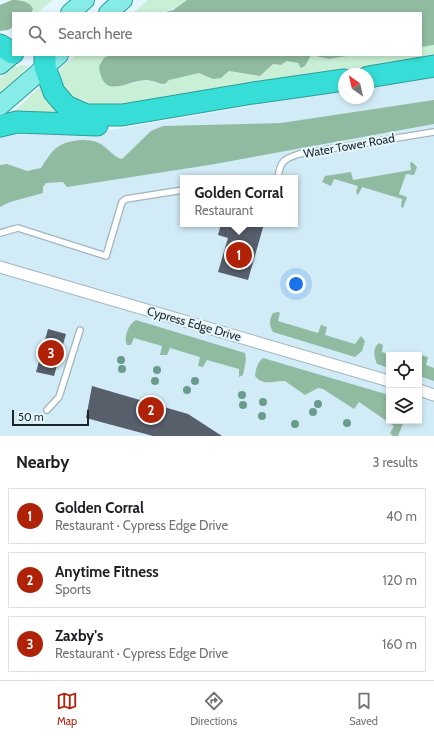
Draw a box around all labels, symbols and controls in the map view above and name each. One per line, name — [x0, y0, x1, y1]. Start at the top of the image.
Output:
search box — [12, 12, 422, 56]
icon: search — [26, 23, 48, 45]
text: Search here — [58, 25, 133, 43]
north arrow — [338, 68, 374, 104]
street label: Water Tower Road — [302, 130, 396, 161]
popup — [180, 175, 298, 227]
text: Golden Corral — [194, 184, 284, 202]
text: Restaurant — [194, 202, 253, 218]
pin: 1 — [226, 240, 252, 270]
your location — [286, 274, 306, 294]
street label: Cypress Edge Drive — [145, 303, 243, 344]
pin: 3 — [38, 338, 64, 368]
map controls — [386, 352, 422, 424]
button: locate — [386, 352, 422, 388]
button: layers — [386, 388, 422, 424]
pin: 2 — [138, 395, 164, 425]
scale bar — [12, 408, 89, 427]
text: 50 m — [18, 410, 44, 424]
text: Nearby — [16, 452, 69, 472]
text: 3 results — [372, 454, 418, 470]
text: Golden Corral — [55, 499, 144, 517]
text: 1 — [28, 508, 32, 524]
text: 40 m — [386, 508, 417, 524]
text: Restaurant · Cypress Edge Drive — [55, 517, 228, 533]
text: Anytime Fitness — [55, 563, 159, 581]
text: 2 — [27, 572, 33, 588]
text: 120 m — [383, 572, 417, 588]
text: Sports — [55, 581, 91, 597]
text: Zaxby's — [55, 627, 103, 645]
text: 3 — [26, 636, 34, 652]
text: 160 m — [382, 636, 417, 652]
text: Restaurant · Cypress Edge Drive — [55, 645, 228, 661]
tab: Map — [56, 690, 78, 728]
tab: Directions — [190, 690, 237, 728]
tab: Saved — [349, 690, 378, 728]

